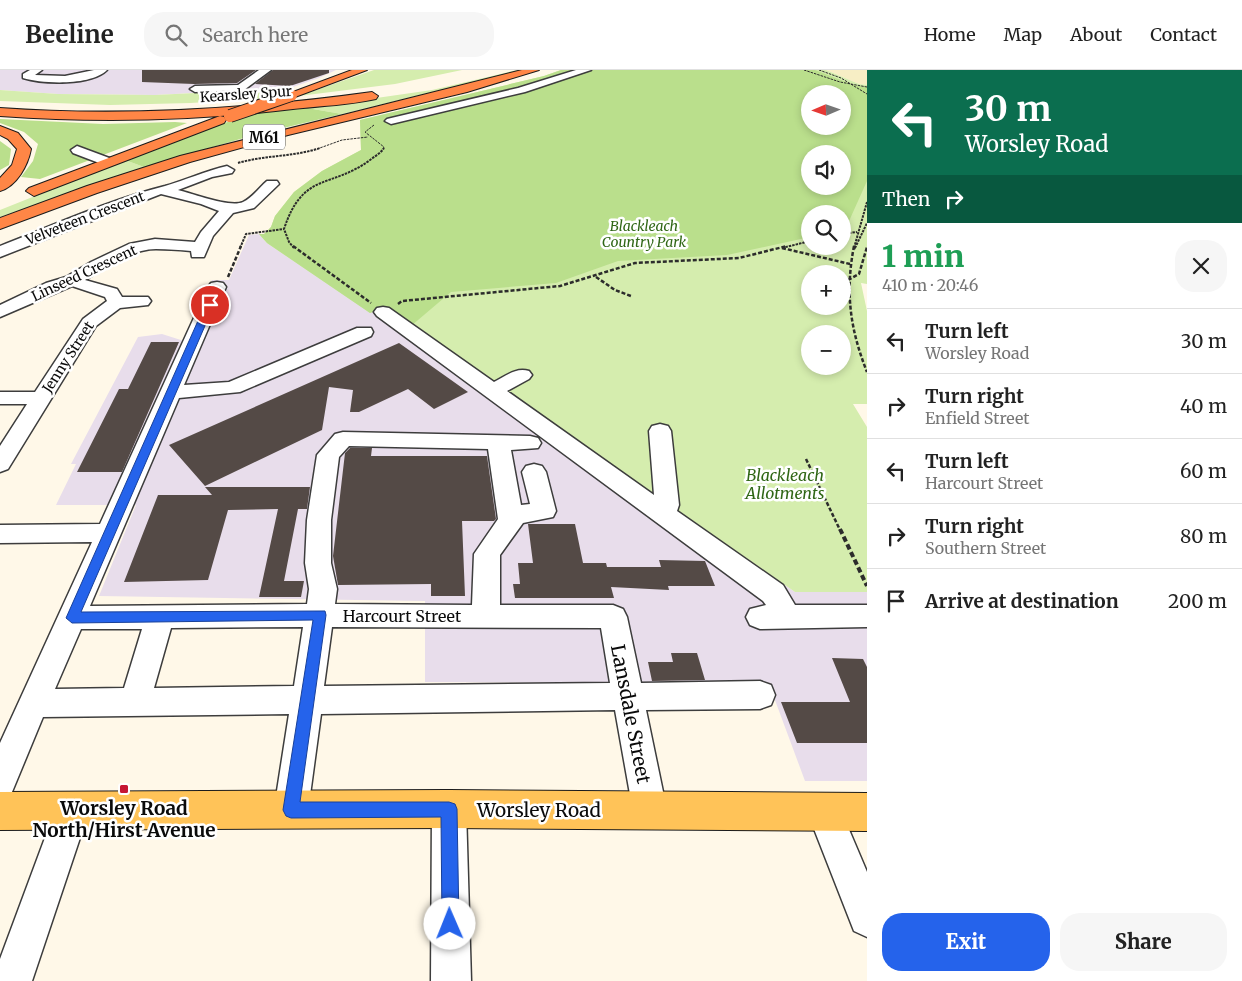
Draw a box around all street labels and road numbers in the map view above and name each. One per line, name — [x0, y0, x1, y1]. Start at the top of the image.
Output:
street label: Kearsley Spur — [199, 82, 293, 106]
road number: M61 — [243, 124, 285, 150]
street label: Velveteen Crescent — [22, 187, 147, 249]
street label: Linseed Crescent — [28, 240, 140, 305]
street label: Jenny Street — [38, 317, 98, 397]
street label: Harcourt Street — [343, 606, 462, 626]
street label: Lansdale Street — [606, 642, 656, 786]
street label: Worsley Road — [476, 798, 601, 822]

